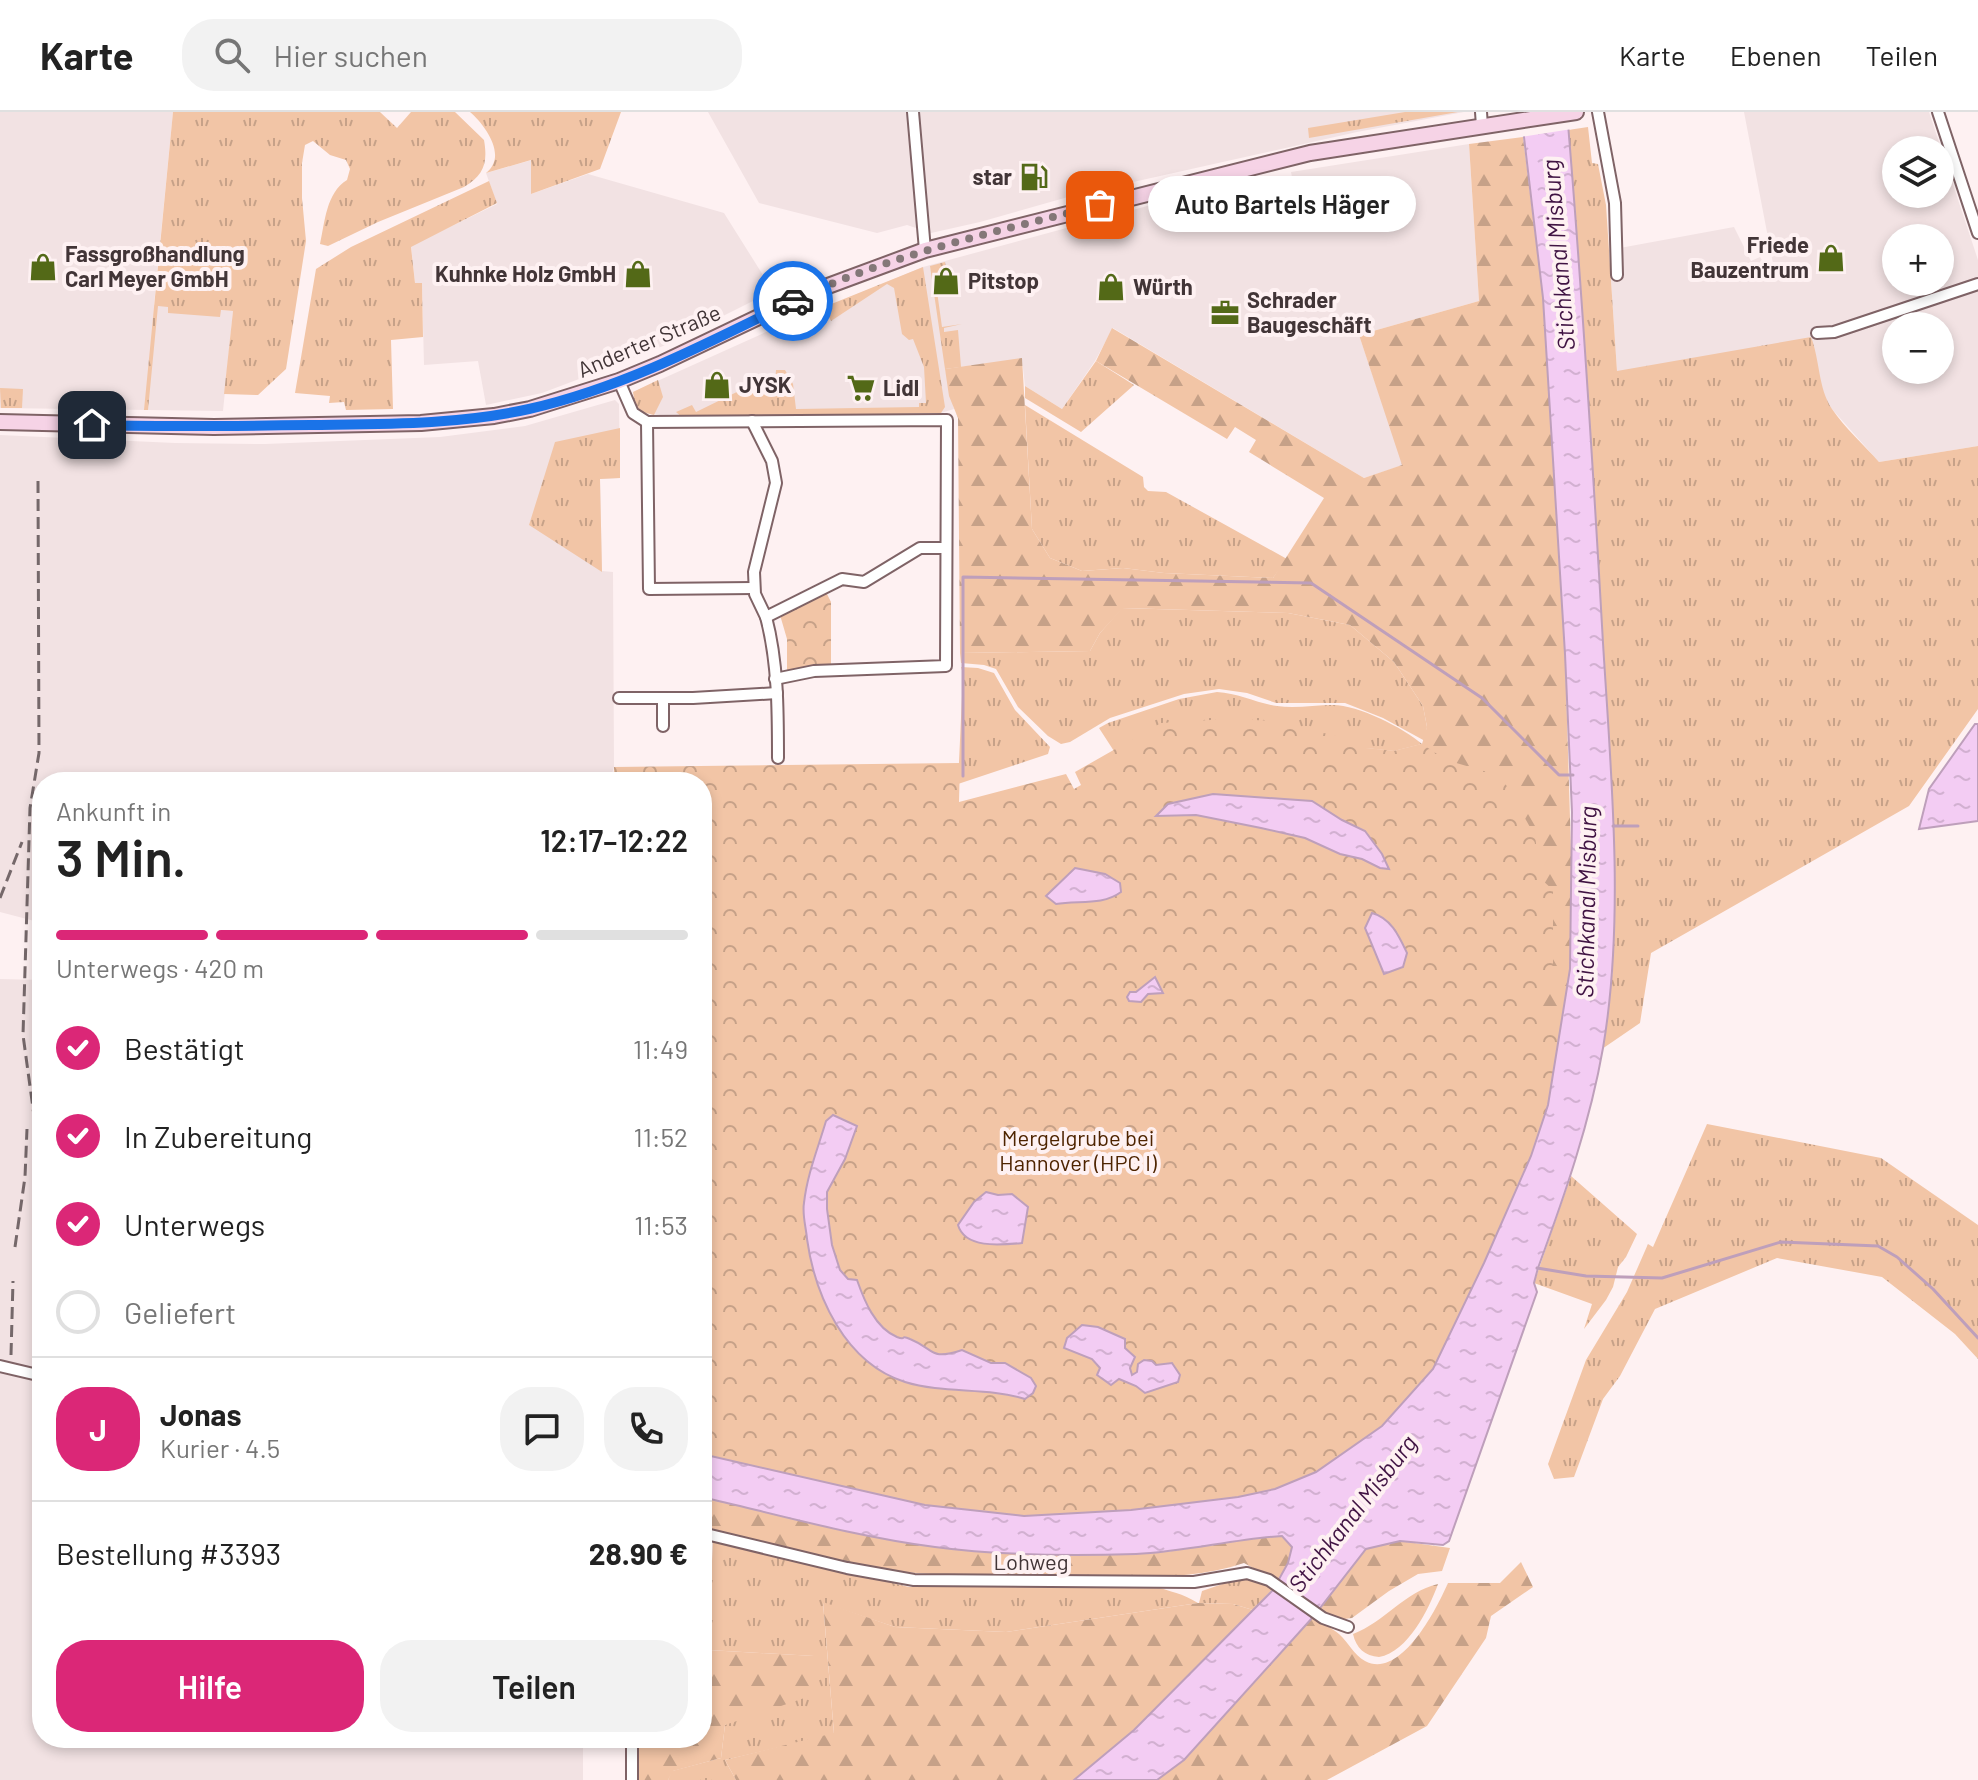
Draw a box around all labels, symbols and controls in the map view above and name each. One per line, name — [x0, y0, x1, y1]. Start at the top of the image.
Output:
search box — [182, 19, 742, 91]
text: Karte — [40, 32, 134, 78]
icon: search — [210, 33, 254, 77]
text: Hier suchen — [274, 37, 428, 73]
text: Karte — [1619, 38, 1686, 72]
text: Ebenen — [1730, 38, 1822, 72]
text: Teilen — [1866, 38, 1938, 72]
map controls — [1882, 136, 1954, 384]
button: layers — [1882, 136, 1954, 208]
water label: Stichkanal Misburg — [1535, 158, 1580, 352]
fuel station icon: star — [1019, 162, 1049, 192]
place label: star — [973, 163, 1013, 189]
pin — [1066, 171, 1134, 239]
callout: Auto Bartels Häger — [1148, 177, 1416, 233]
icon: bag — [1078, 183, 1122, 227]
text: Auto Bartels Häger — [1174, 188, 1390, 219]
button: + — [1882, 224, 1954, 296]
place label: Friede Bauzentrum — [1691, 231, 1809, 282]
place label: Fassgroßhandlung Carl Meyer GmbH — [65, 240, 245, 291]
shop icon: Friede Bauzentrum — [1816, 243, 1846, 273]
shop icon: Fassgroßhandlung Carl Meyer GmbH — [28, 252, 58, 282]
shop icon: Kuhnke Holz GmbH — [623, 259, 653, 289]
place label: Kuhnke Holz GmbH — [435, 260, 616, 286]
courier — [753, 261, 833, 341]
shop icon: Pitstop — [931, 266, 961, 296]
place label: Pitstop — [968, 267, 1039, 293]
shop icon: Würth — [1096, 272, 1126, 302]
place label: Würth — [1133, 273, 1193, 299]
icon: car — [771, 279, 815, 323]
place label: Schrader Baugeschäft — [1247, 286, 1372, 337]
street label: Anderter Straße — [573, 298, 724, 382]
office icon: Schrader Baugeschäft — [1210, 298, 1240, 328]
button: − — [1882, 312, 1954, 384]
shop icon: JYSK — [702, 370, 732, 400]
place label: JYSK — [739, 371, 792, 397]
supermarket icon: Lidl — [846, 373, 876, 403]
place label: Lidl — [883, 374, 919, 400]
pin — [58, 391, 126, 459]
icon: home — [70, 403, 114, 447]
text: Ankunft in — [56, 795, 171, 826]
water label: Stichkanal Misburg — [1569, 806, 1602, 998]
text: 12:17–12:22 — [540, 822, 688, 858]
text: 3 Min. — [56, 825, 186, 887]
text: Unterwegs · 420 m — [56, 952, 264, 983]
icon: check — [56, 1026, 100, 1070]
text: Bestätigt — [124, 1030, 245, 1066]
text: 11:49 — [633, 1033, 688, 1064]
icon: check — [56, 1114, 100, 1158]
text: In Zubereitung — [124, 1118, 312, 1154]
text: 11:52 — [634, 1121, 688, 1152]
park label: Mergelgrube bei Hannover (HPC I) — [999, 1124, 1157, 1175]
icon: check — [56, 1202, 100, 1246]
text: Unterwegs — [124, 1206, 265, 1242]
text: 11:53 — [634, 1209, 688, 1240]
text: Geliefert — [124, 1294, 236, 1330]
button: chat — [500, 1387, 584, 1471]
button: phone — [604, 1387, 688, 1471]
text: Jonas — [160, 1396, 242, 1432]
text: J — [89, 1411, 107, 1447]
water label: Stichkanal Misburg — [1281, 1429, 1422, 1597]
text: Kurier · 4.5 — [160, 1432, 280, 1463]
text: Bestellung #3393 — [56, 1535, 281, 1571]
text: 28.90 € — [589, 1535, 688, 1571]
street label: Lohweg — [993, 1548, 1069, 1574]
button: Hilfe — [56, 1640, 364, 1732]
button: Teilen — [380, 1640, 688, 1732]

